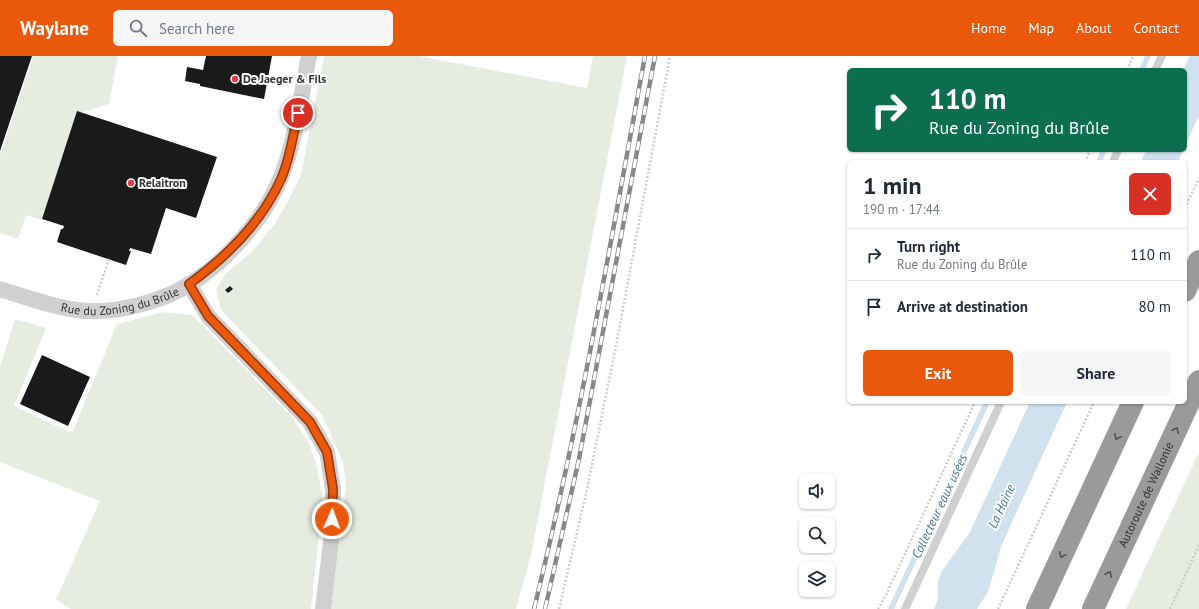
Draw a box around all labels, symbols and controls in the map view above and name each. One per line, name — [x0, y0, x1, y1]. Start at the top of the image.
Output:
search box — [113, 10, 393, 46]
text: Waylane — [20, 16, 89, 40]
icon: search — [127, 17, 149, 39]
text: Search here — [159, 19, 235, 38]
text: Home — [971, 19, 1006, 37]
text: Map — [1028, 19, 1054, 37]
text: About — [1076, 19, 1112, 37]
text: Contact — [1134, 19, 1179, 37]
place label: De Jaeger & Fils — [243, 71, 326, 86]
marker: De Jaeger & Fils — [230, 74, 240, 84]
text: 110 m — [929, 80, 1006, 117]
icon: right — [863, 84, 915, 136]
pin — [281, 96, 315, 130]
icon: arrive — [287, 102, 309, 124]
text: Rue du Zoning du Brûle — [929, 116, 1109, 139]
text: 1 min — [863, 170, 922, 201]
button: close — [1129, 173, 1171, 215]
place label: Relaitron — [139, 175, 186, 190]
marker: Relaitron — [126, 178, 136, 188]
text: 190 m · 17:44 — [863, 201, 940, 218]
text: Turn right — [897, 237, 960, 256]
icon: right — [863, 244, 885, 266]
text: 110 m — [1130, 245, 1171, 264]
text: Rue du Zoning du Brûle — [897, 256, 1027, 273]
street label: Rue du Zoning du Brûle — [60, 283, 181, 318]
icon: arrive — [863, 296, 885, 318]
text: Arrive at destination — [897, 297, 1028, 316]
text: 80 m — [1138, 297, 1171, 316]
button: Exit — [863, 350, 1013, 396]
button: Share — [1021, 350, 1171, 396]
one-way arrow — [1171, 427, 1179, 435]
one-way arrow — [1114, 433, 1122, 441]
street label: Autoroute de Wallonie — [1115, 439, 1177, 550]
water label: Collecteur eaux usées — [908, 450, 971, 561]
map controls — [799, 473, 835, 597]
button: sound — [799, 473, 835, 509]
water label: La Haine — [984, 482, 1019, 531]
position arrow — [311, 498, 353, 540]
button: search — [799, 517, 835, 553]
one-way arrow — [1059, 551, 1067, 559]
button: layers — [799, 561, 835, 597]
one-way arrow — [1104, 570, 1112, 578]

